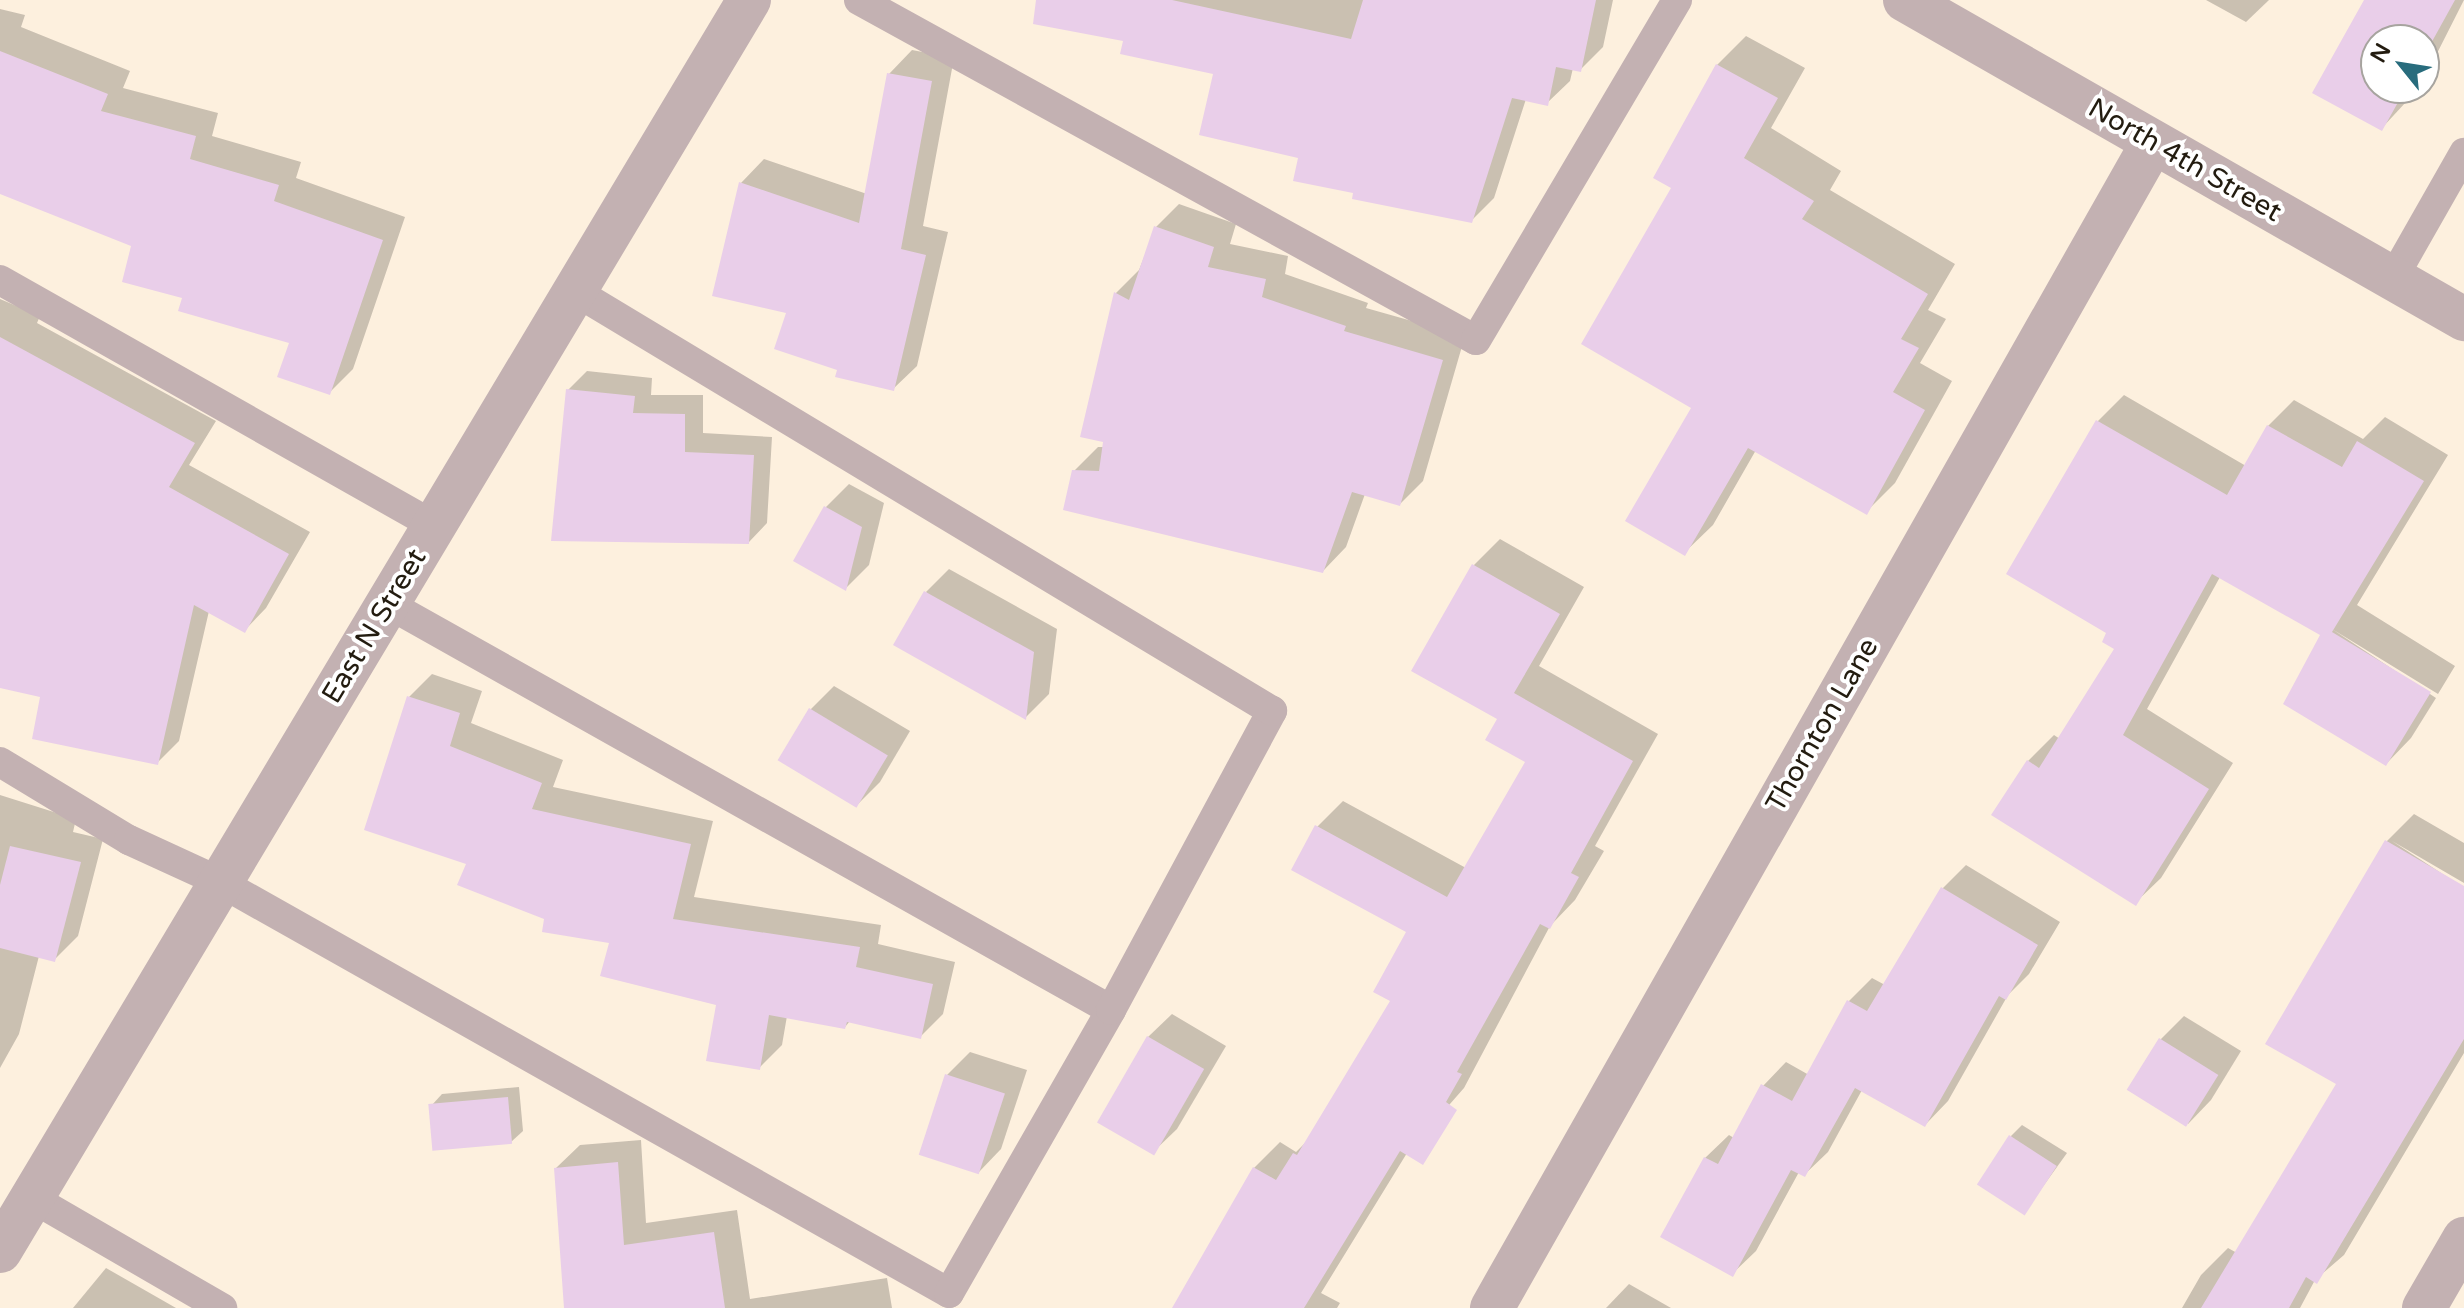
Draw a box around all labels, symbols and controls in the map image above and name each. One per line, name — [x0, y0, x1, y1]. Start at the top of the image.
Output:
north arrow — [2360, 24, 2440, 104]
text: N — [2365, 39, 2397, 67]
street label: North 4th Street — [2082, 91, 2288, 229]
street label: East N Street — [315, 543, 433, 709]
street label: Thornton Lane — [1759, 632, 1885, 818]

